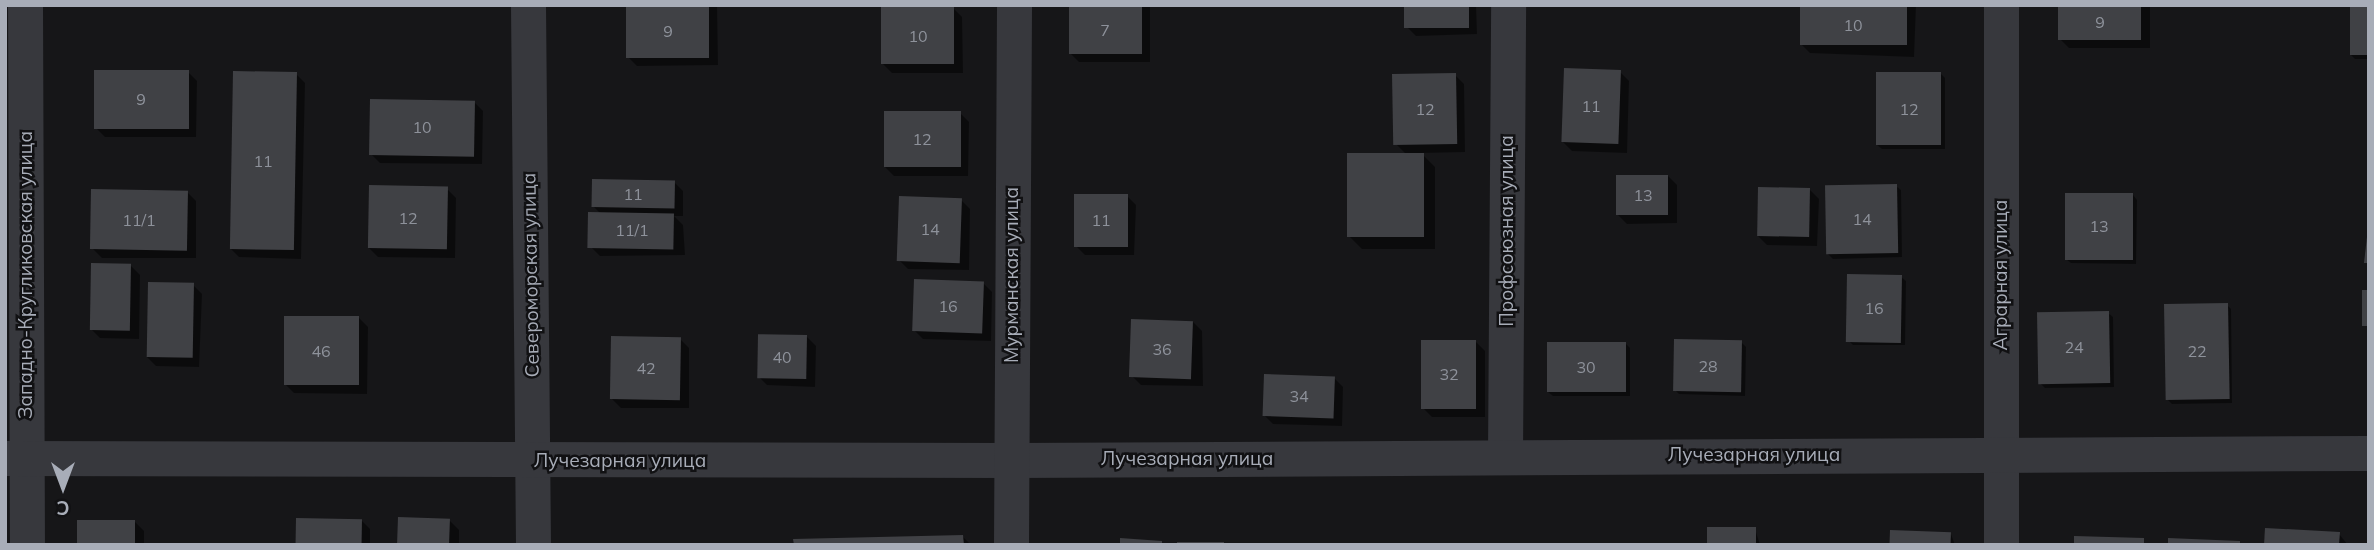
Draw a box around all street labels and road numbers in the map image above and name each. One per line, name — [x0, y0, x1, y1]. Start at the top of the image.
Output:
street label: Западно-Кругликовская улица — [15, 131, 37, 419]
street label: Профсоюзная улица — [1496, 135, 1518, 327]
street label: Североморская улица — [518, 172, 544, 378]
street label: Мурманская улица — [1001, 187, 1023, 363]
street label: Аграрная улица — [1990, 200, 2012, 350]
street label: Лучезарная улица — [1668, 444, 1840, 466]
street label: Лучезарная улица — [1101, 448, 1273, 470]
street label: Лучезарная улица — [534, 450, 706, 472]

